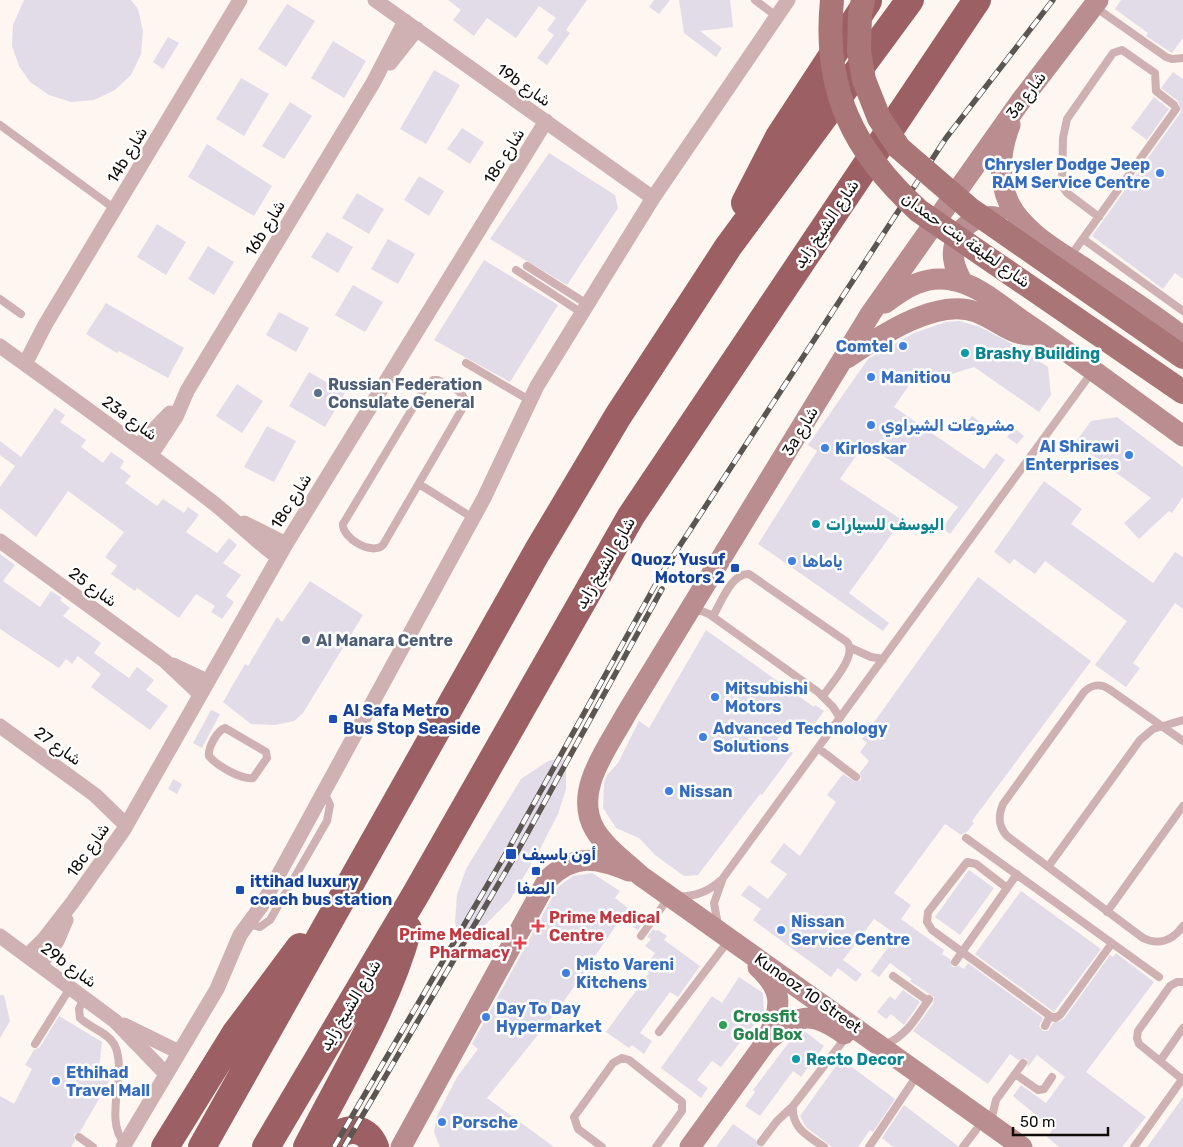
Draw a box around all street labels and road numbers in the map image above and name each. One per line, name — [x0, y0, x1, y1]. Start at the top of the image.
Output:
street label: 19b شارع — [492, 60, 555, 112]
street label: 3a شارع — [1002, 68, 1052, 124]
street label: 14b شارع — [103, 123, 153, 188]
street label: 18c شارع — [480, 125, 530, 188]
street label: شارع الشيخ زايد — [789, 176, 864, 273]
street label: شارع لطيفة بنت حمدان — [897, 188, 1034, 293]
street label: 16b شارع — [241, 197, 291, 260]
street label: 23a شارع — [97, 392, 161, 446]
street label: 3a شارع — [778, 403, 824, 460]
street label: 18c شارع — [267, 470, 317, 533]
street label: شارع الشيخ زايد — [571, 514, 641, 613]
street label: شارع 25 — [64, 563, 121, 612]
street label: شارع 27 — [30, 723, 85, 771]
street label: 18c شارع — [63, 819, 115, 882]
street label: 29b شارع — [36, 938, 101, 993]
street label: Kunooz 10 Street — [751, 949, 865, 1037]
street label: شارع الشيخ زايد — [315, 956, 386, 1055]

